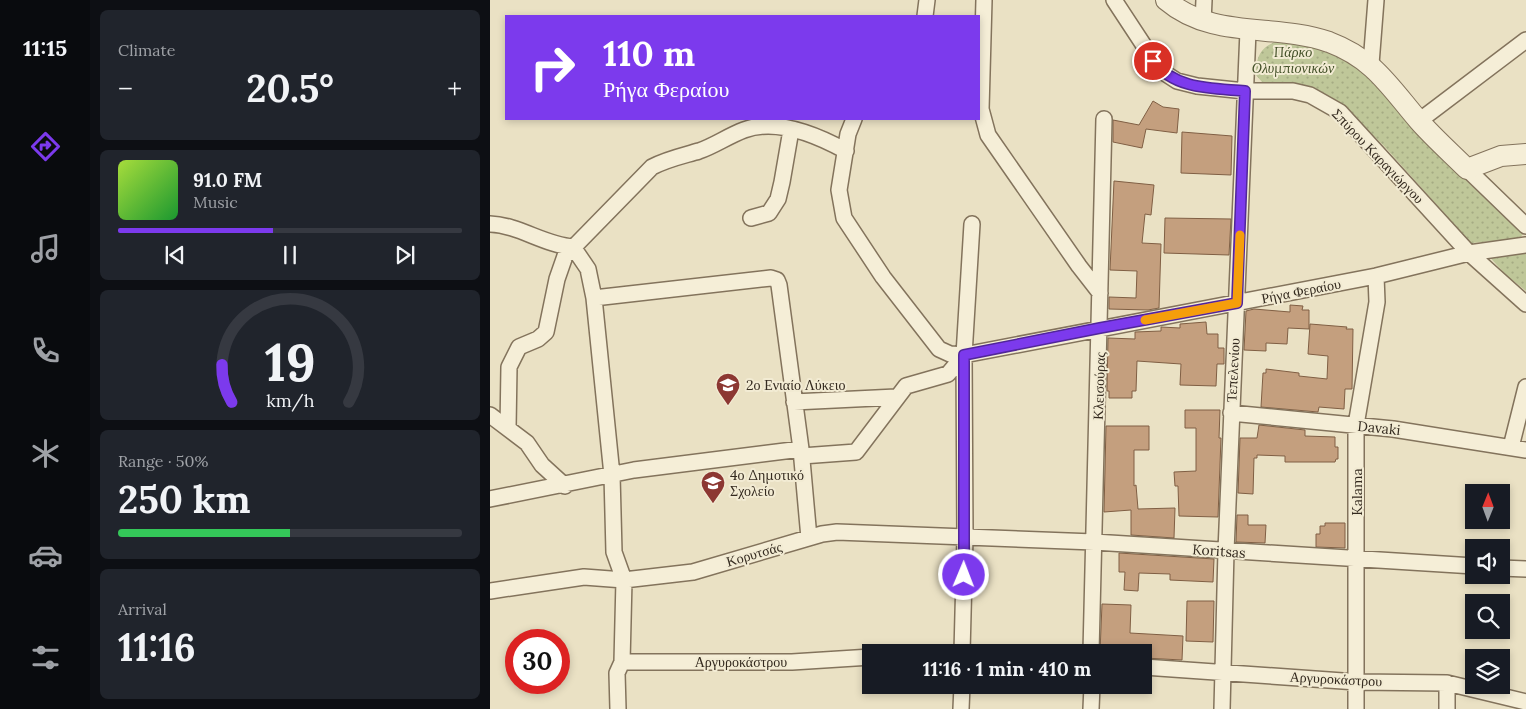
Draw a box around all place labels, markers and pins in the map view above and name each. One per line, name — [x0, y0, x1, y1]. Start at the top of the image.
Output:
pin — [1132, 40, 1174, 82]
school or university icon: 2ο Ενιαίο Λύκειο — [715, 372, 741, 406]
place label: 2ο Ενιαίο Λύκειο — [746, 376, 845, 394]
place label: 4ο Δημοτικό Σχολείο — [730, 466, 804, 500]
school or university icon: 4ο Δημοτικό Σχολείο — [700, 470, 726, 504]

